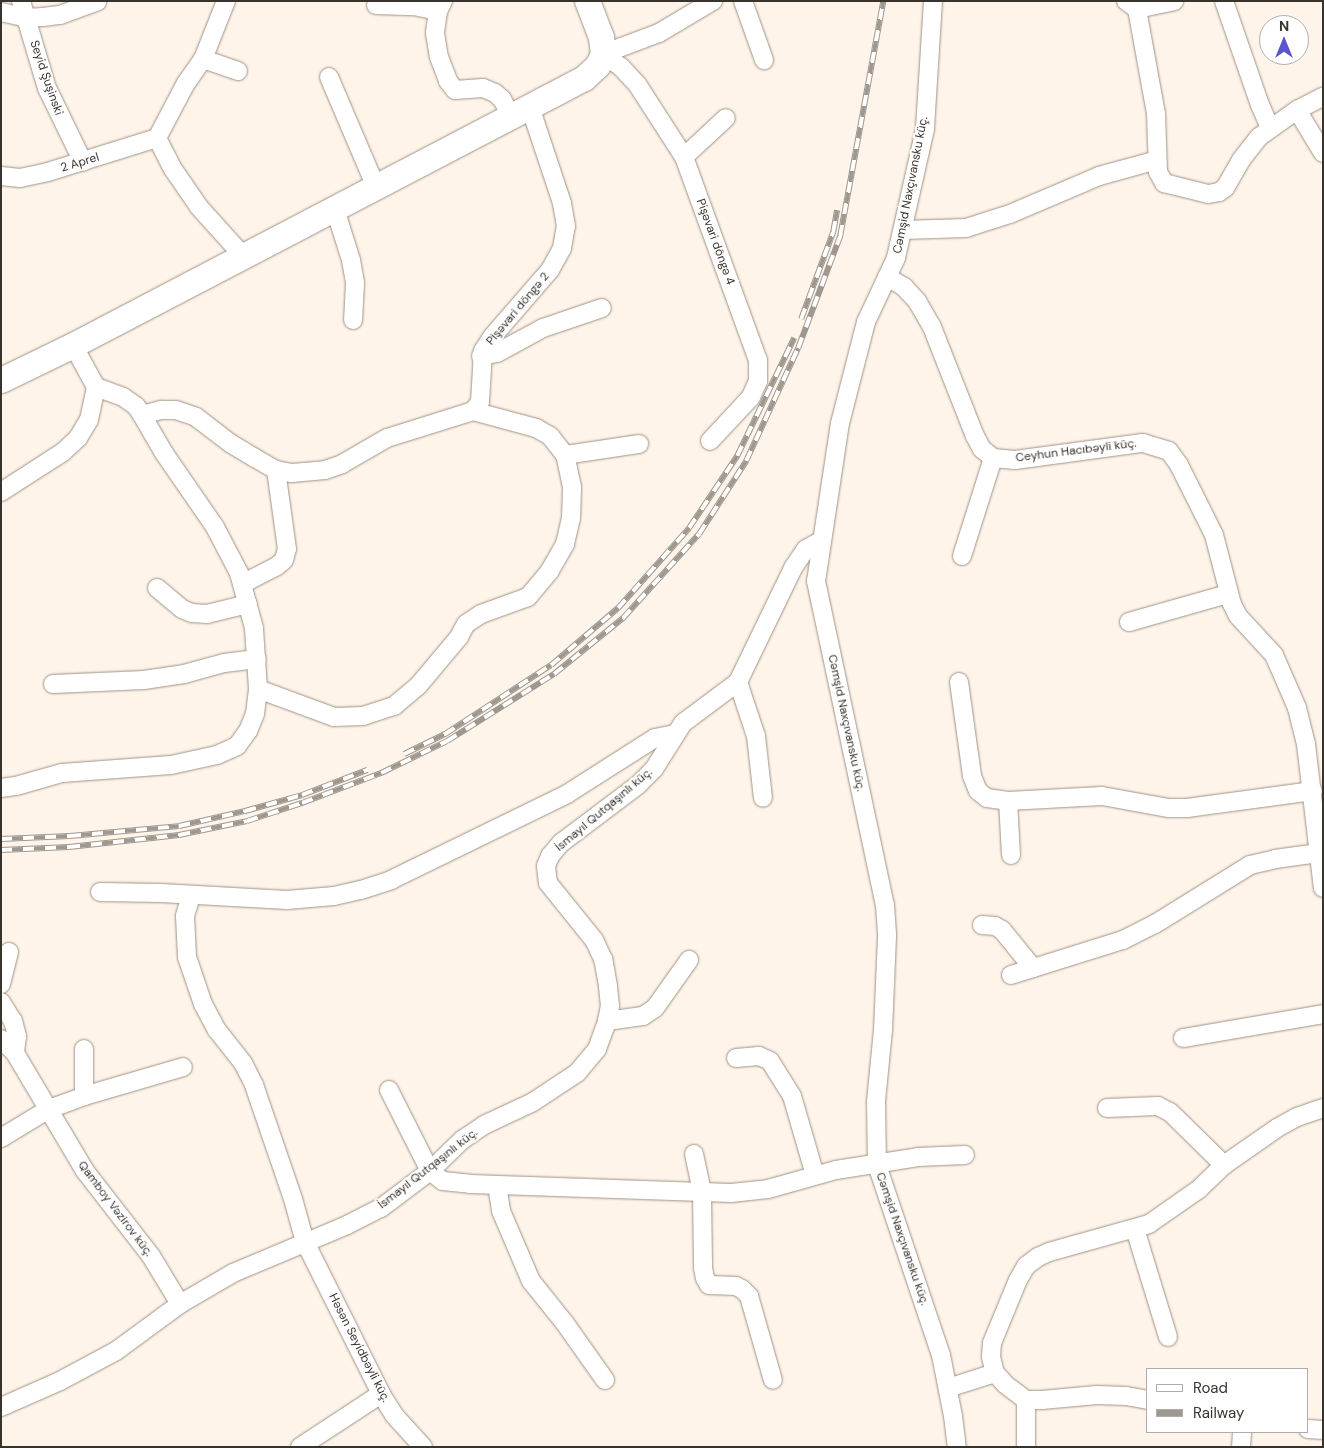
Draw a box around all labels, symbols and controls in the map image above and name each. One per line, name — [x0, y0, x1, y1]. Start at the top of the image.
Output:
north arrow — [1259, 15, 1309, 65]
text: N — [1279, 17, 1289, 35]
street label: Seyid Şuşinski — [26, 39, 66, 117]
street label: Cəmşid Naxçıvansku küç. — [891, 115, 931, 255]
street label: 2 Aprel — [59, 150, 101, 176]
street label: Pişəvari döngə 4 — [693, 197, 737, 287]
street label: Pişəvari döngə 2 — [483, 270, 553, 348]
street label: Ceyhun Hacıbəyli küç. — [1015, 436, 1137, 466]
street label: Cəmşid Naxçıvansku küç. — [824, 653, 868, 793]
street label: İsmayıl Qutqaşınlı küç. — [553, 765, 655, 855]
street label: İsmayıl Qutqaşınlı küç. — [375, 1126, 481, 1212]
street label: Qamboy Vəzirov küç. — [74, 1158, 156, 1260]
street label: Cəmşid Naxçıvansku küç. — [872, 1171, 932, 1307]
street label: Həsən Seyidbəyli küç. — [325, 1291, 393, 1405]
legend — [1146, 1368, 1309, 1433]
text: Road — [1193, 1378, 1228, 1398]
text: Railway — [1193, 1403, 1244, 1423]

